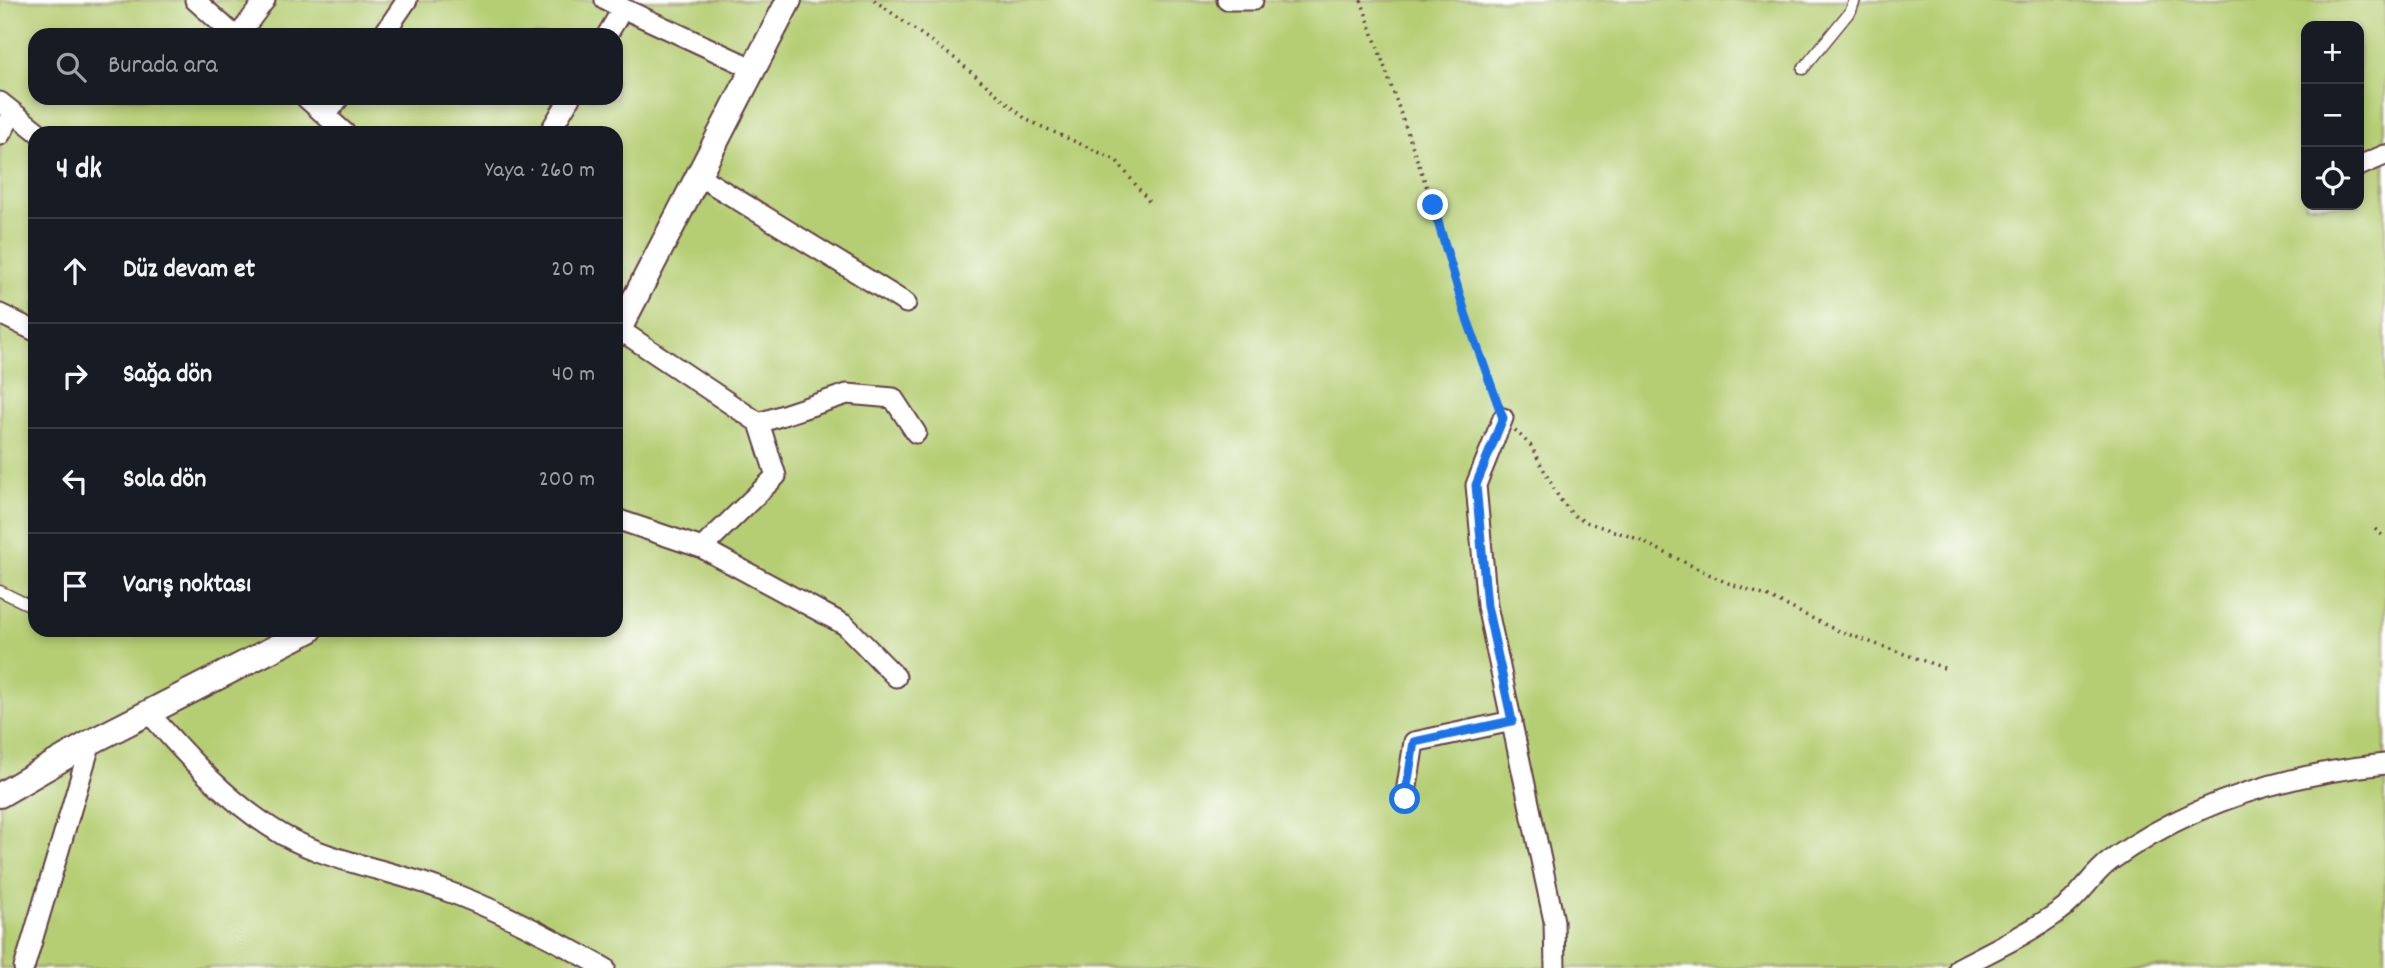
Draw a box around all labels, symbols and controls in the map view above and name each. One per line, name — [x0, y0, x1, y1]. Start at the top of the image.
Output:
map controls — [2301, 21, 2364, 210]
button: + — [2301, 21, 2364, 84]
search box — [28, 28, 623, 105]
icon: search — [52, 48, 90, 86]
text: Burada ara — [108, 48, 218, 85]
button: − — [2301, 84, 2364, 147]
button: locate — [2301, 147, 2364, 210]
text: 4 dk — [56, 150, 102, 193]
text: Yaya · 260 m — [485, 155, 595, 188]
route end — [1417, 189, 1448, 220]
icon: ahead — [56, 252, 94, 290]
text: Düz devam et — [123, 252, 255, 289]
text: 20 m — [551, 254, 595, 287]
icon: right — [56, 357, 94, 395]
text: Sağa dön — [123, 357, 212, 394]
text: 40 m — [552, 359, 595, 392]
icon: left — [56, 462, 94, 500]
text: Sola dön — [123, 462, 206, 499]
text: 200 m — [539, 464, 595, 497]
icon: arrive — [56, 567, 94, 605]
text: Varış noktası — [123, 567, 251, 604]
route start — [1389, 783, 1420, 814]

